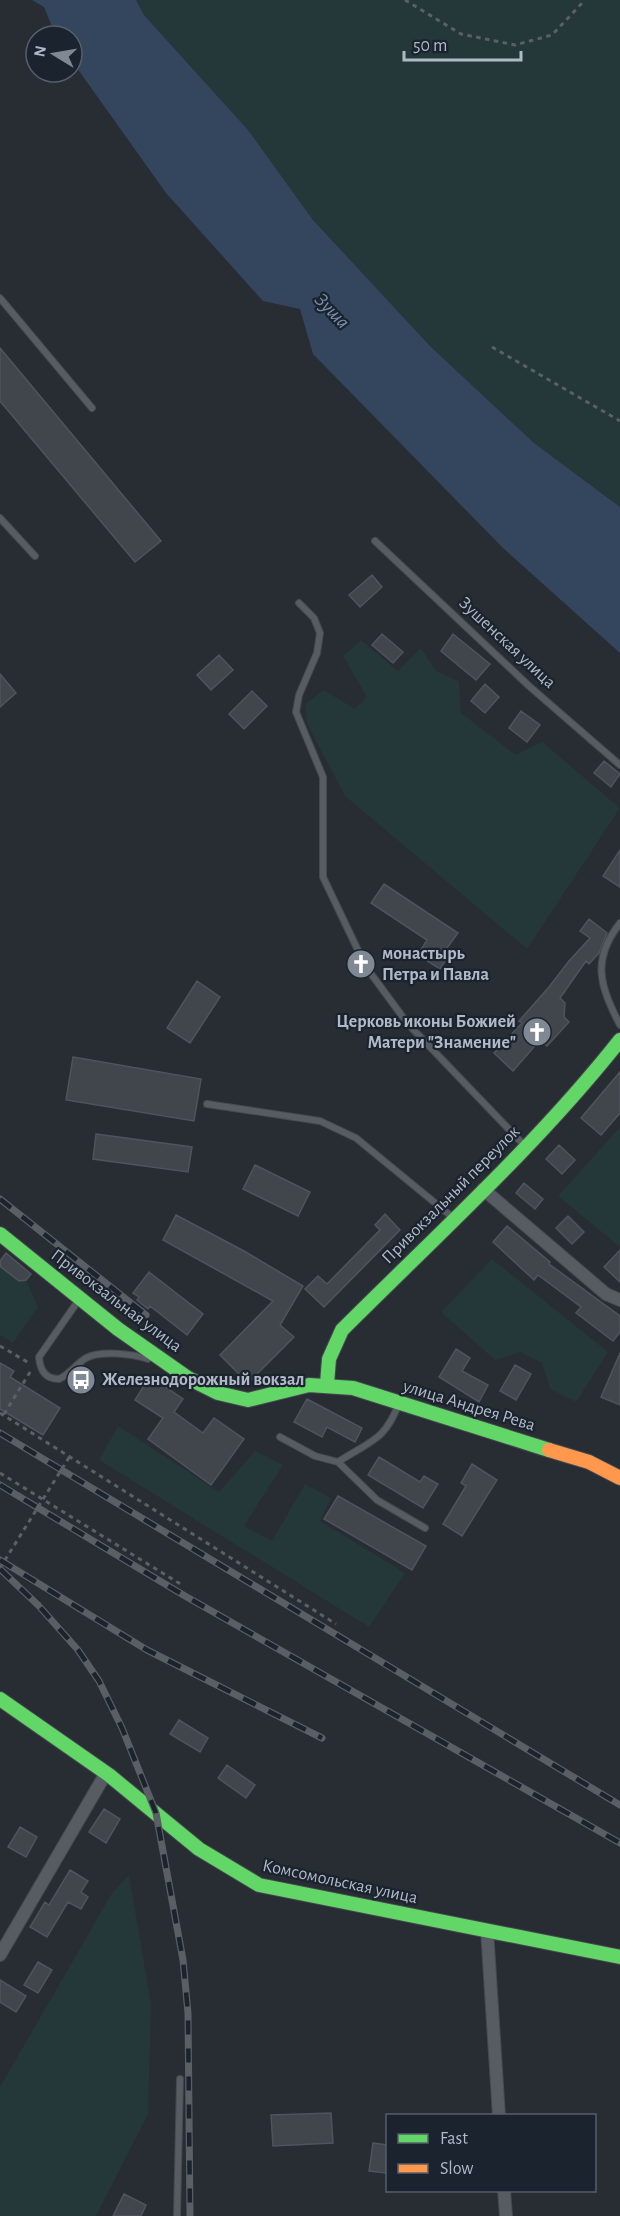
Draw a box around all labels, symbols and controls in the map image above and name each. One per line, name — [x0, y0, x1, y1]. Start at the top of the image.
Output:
north arrow — [24, 24, 84, 84]
scale bar — [404, 24, 521, 62]
text: 50 m — [413, 37, 447, 55]
text: N — [31, 44, 49, 58]
water label: Зуша — [311, 289, 353, 333]
street label: Зушенская улица — [455, 594, 559, 692]
place label: монастырь Петра и Павла — [382, 945, 489, 984]
church icon: монастырь Петра и Павла — [345, 948, 377, 980]
place label: Церковь иконы Божией Матери "Знамение" — [336, 1013, 516, 1052]
church icon: Церковь иконы Божией Матери "Знамение" — [521, 1016, 553, 1048]
street label: Привокзальный переулок — [379, 1122, 524, 1267]
street label: Привокзальная улица — [47, 1246, 185, 1356]
bus stop icon: Железнодорожный вокзал — [65, 1364, 97, 1396]
place label: Железнодорожный вокзал — [102, 1371, 305, 1389]
street label: улица Андрея Рева — [400, 1377, 537, 1435]
street label: Комсомольская улица — [261, 1857, 419, 1907]
legend — [386, 2114, 596, 2192]
text: Fast — [440, 2130, 468, 2148]
text: Slow — [440, 2160, 473, 2178]

